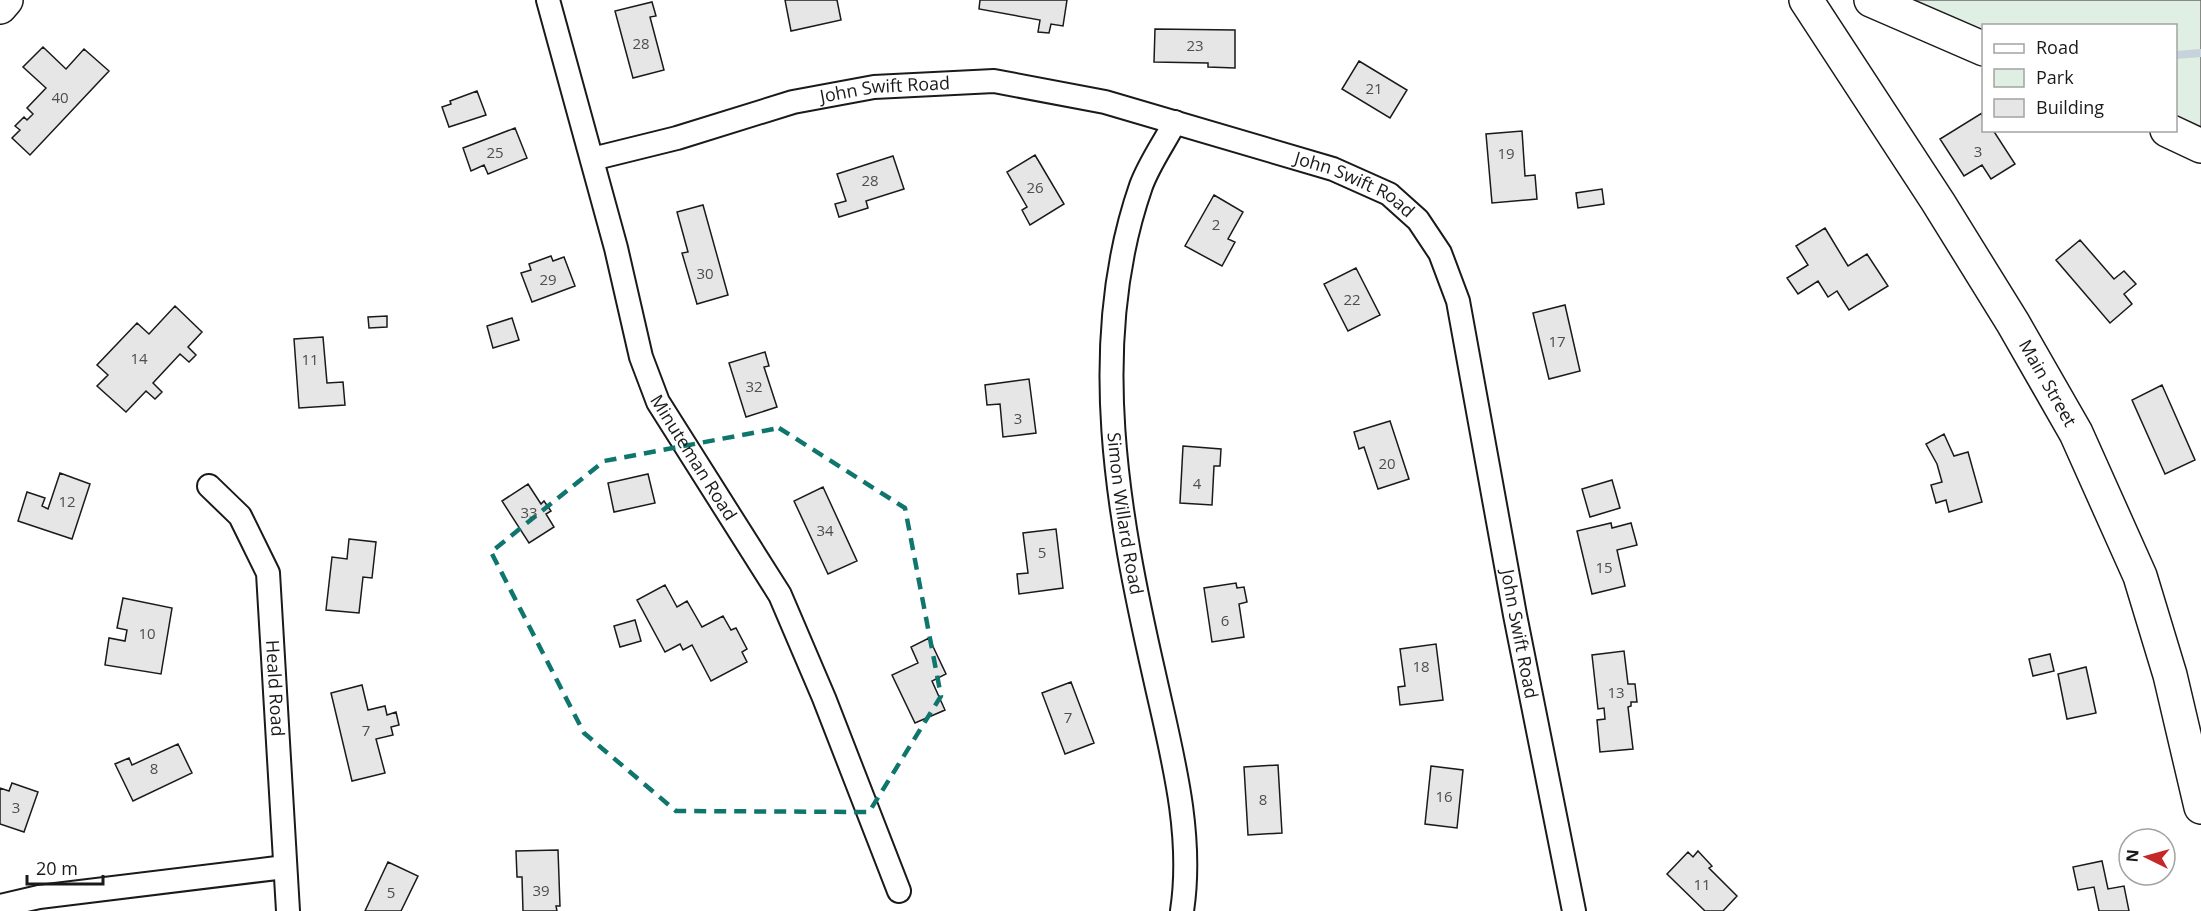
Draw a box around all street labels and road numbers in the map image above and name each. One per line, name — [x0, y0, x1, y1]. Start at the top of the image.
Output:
street label: John Swift Road — [816, 70, 951, 108]
street label: John Swift Road — [1290, 145, 1420, 222]
street label: Main Street — [2014, 335, 2083, 431]
street label: Minuteman Road — [645, 390, 743, 525]
street label: Simon Willard Road — [1103, 431, 1150, 597]
street label: John Swift Road — [1496, 565, 1544, 701]
street label: Heald Road — [261, 639, 291, 737]

